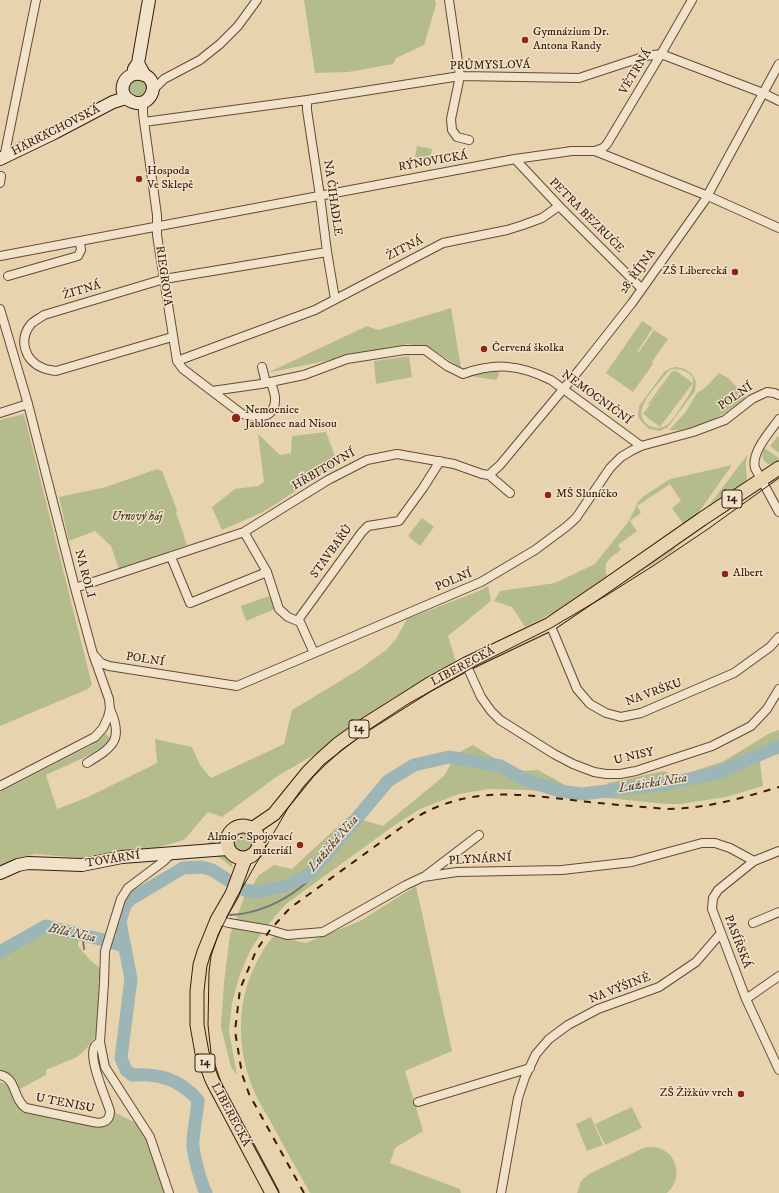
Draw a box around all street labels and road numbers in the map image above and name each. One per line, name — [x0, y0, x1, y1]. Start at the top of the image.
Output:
street label: VĚTRNÁ — [617, 47, 655, 97]
street label: PRŮMYSLOVÁ — [450, 58, 530, 74]
street label: HARRACHOVSKÁ — [9, 102, 103, 160]
street label: RÝNOVICKÁ — [397, 149, 469, 175]
street label: NA ČIHADLE — [320, 159, 344, 237]
street label: PETRA BEZRUČE — [546, 176, 626, 256]
street label: ŽITNÁ — [384, 234, 426, 264]
street label: RIEGROVA — [152, 245, 174, 307]
street label: 28. ŘÍJNA — [617, 247, 659, 297]
street label: ŽITNÁ — [61, 279, 103, 303]
street label: NEMOCNIČNÍ — [558, 368, 634, 428]
street label: POLNÍ — [716, 380, 756, 414]
street label: HŘBITOVNÍ — [290, 446, 358, 494]
road number: 14 — [722, 490, 742, 508]
street label: STAVBAŘŮ — [308, 523, 356, 581]
street label: NA ROLI — [71, 548, 97, 600]
street label: POLNÍ — [433, 567, 475, 595]
street label: LIBERECKÁ — [429, 644, 497, 690]
street label: POLNÍ — [125, 650, 165, 670]
street label: NA VRŠKU — [624, 676, 684, 710]
road number: 14 — [349, 720, 369, 738]
street label: U NISY — [613, 745, 655, 769]
street label: TOVÁRNÍ — [85, 849, 141, 871]
street label: PLYNÁRNÍ — [448, 851, 512, 869]
street label: PASÍŘSKÁ — [720, 913, 754, 971]
street label: NA VÝŠINĚ — [587, 971, 653, 1007]
road number: 14 — [195, 1054, 215, 1072]
street label: LIBERECKÁ — [207, 1081, 253, 1149]
street label: U TENISU — [34, 1091, 96, 1117]

